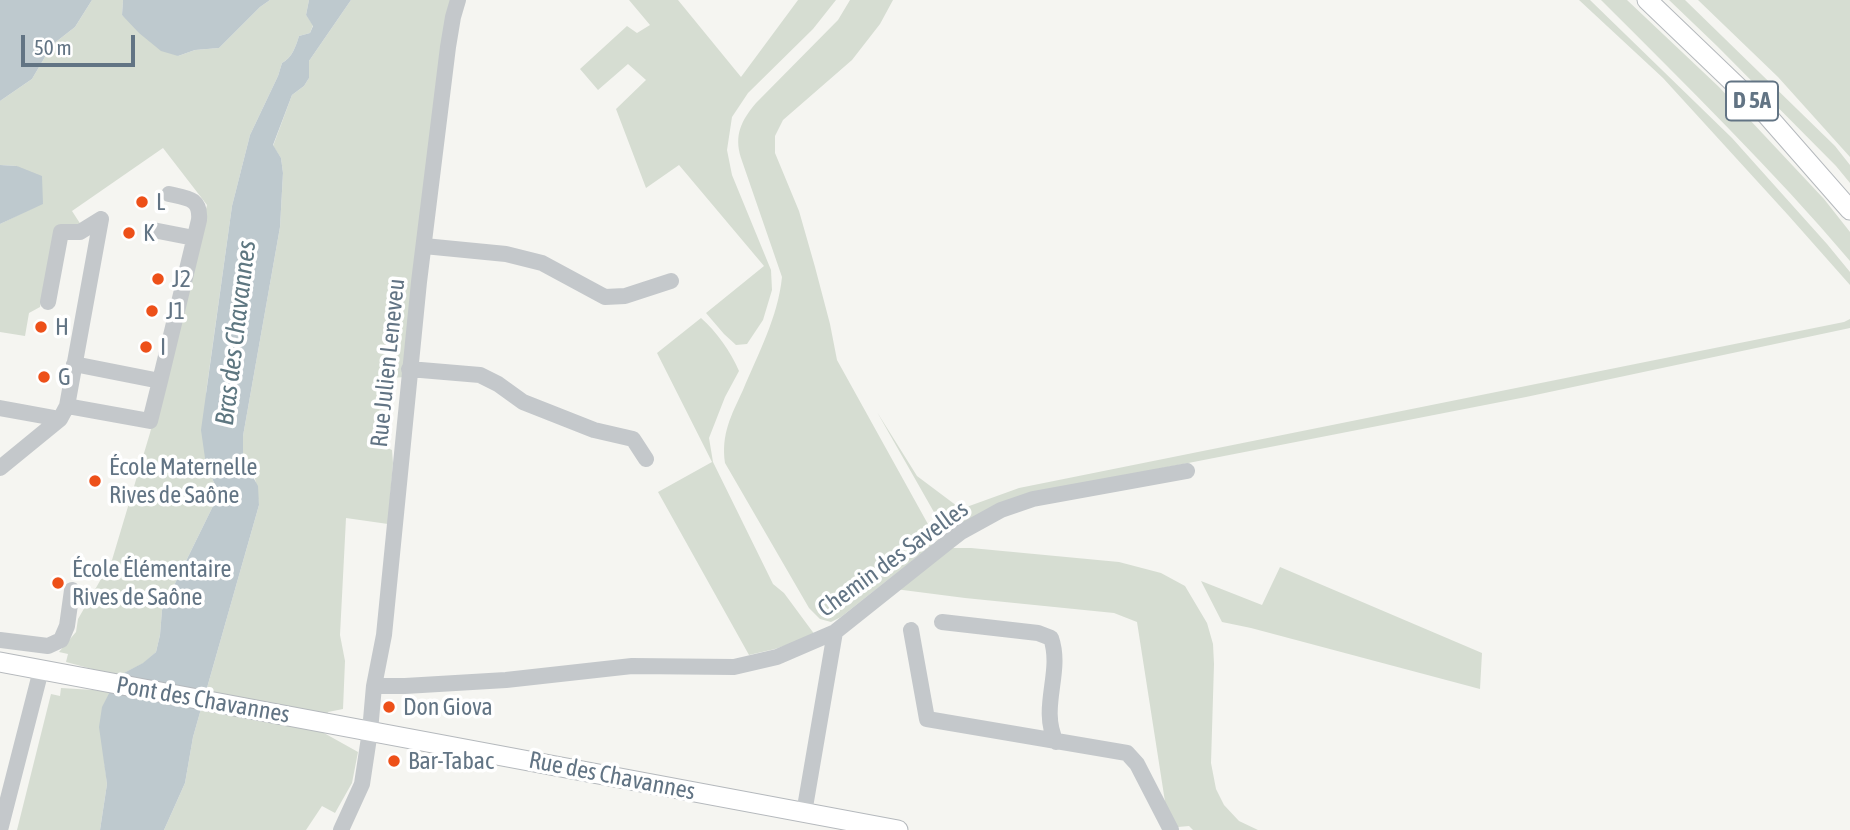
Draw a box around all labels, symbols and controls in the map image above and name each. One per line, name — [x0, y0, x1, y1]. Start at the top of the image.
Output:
scale bar — [24, 21, 138, 65]
text: 50 m — [34, 35, 72, 59]
road number: D 5A — [1726, 82, 1778, 120]
place label: L — [156, 188, 165, 216]
marker: L — [134, 194, 150, 210]
place label: K — [143, 219, 155, 247]
marker: K — [121, 225, 137, 241]
water label: Bras des Chavannes — [209, 239, 263, 427]
place label: J2 — [172, 265, 191, 293]
marker: J2 — [150, 271, 166, 287]
street label: Rue Julien Leneveu — [365, 277, 411, 449]
place label: J1 — [166, 297, 185, 325]
marker: J1 — [144, 303, 160, 319]
place label: H — [55, 313, 69, 341]
marker: H — [33, 319, 49, 335]
place label: I — [160, 333, 166, 361]
marker: I — [138, 339, 154, 355]
place label: G — [58, 363, 71, 391]
marker: G — [36, 369, 52, 385]
place label: École Maternelle Rives de Saône — [109, 453, 257, 509]
marker: École Maternelle Rives de Saône — [87, 473, 103, 489]
street label: Chemin des Savelles — [812, 495, 974, 623]
place label: École Élémentaire Rives de Saône — [72, 555, 231, 611]
marker: École Élémentaire Rives de Saône — [50, 575, 66, 591]
street label: Pont des Chavannes — [114, 671, 292, 729]
place label: Don Giova — [403, 693, 493, 721]
marker: Don Giova — [381, 699, 397, 715]
street label: Rue des Chavannes — [526, 746, 698, 806]
place label: Bar-Tabac — [408, 747, 494, 775]
marker: Bar-Tabac — [386, 753, 402, 769]

